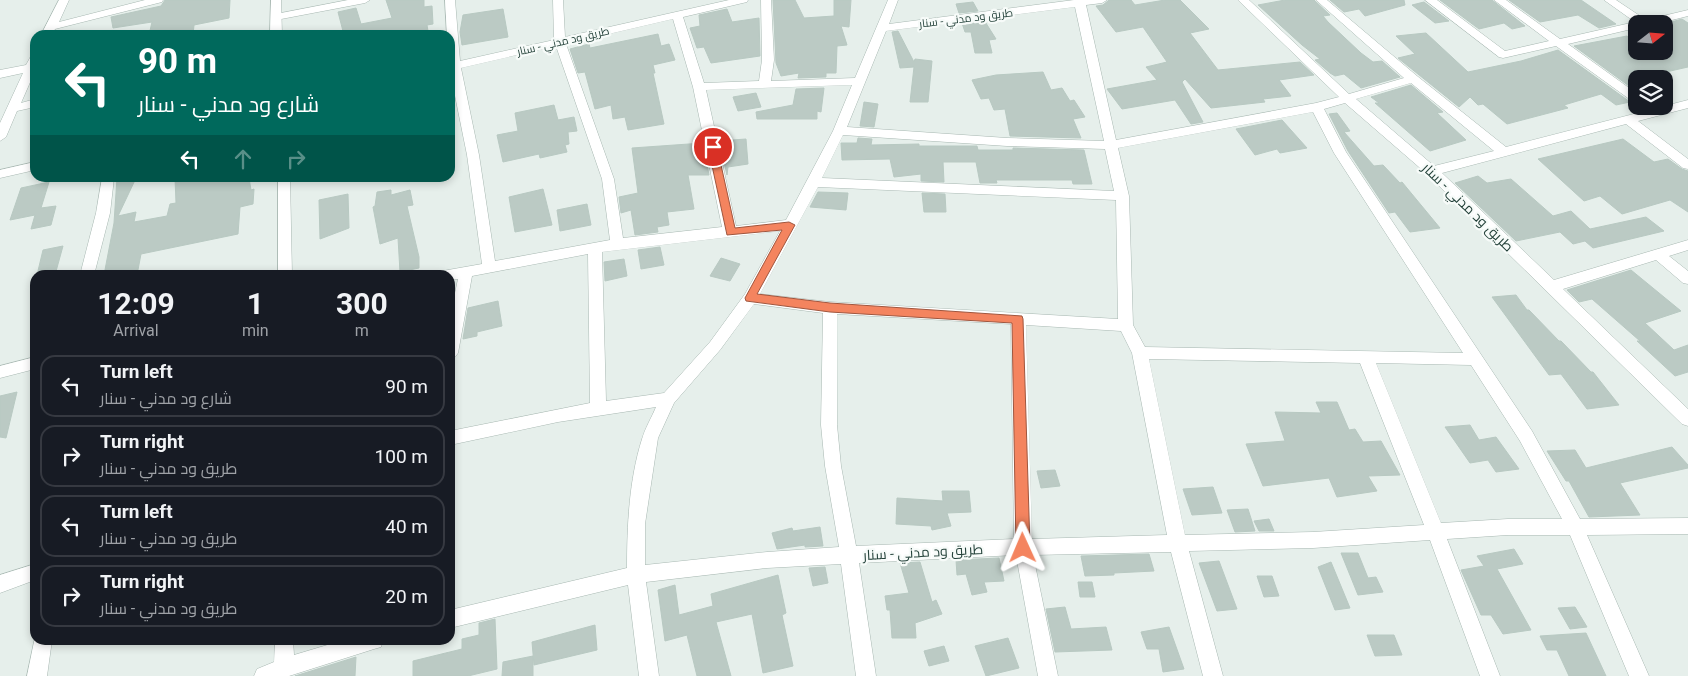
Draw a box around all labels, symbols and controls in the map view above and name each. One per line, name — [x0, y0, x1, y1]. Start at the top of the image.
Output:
street label: طريق ود مدني - سنار — [917, 6, 1014, 33]
north arrow — [1628, 15, 1672, 60]
map controls — [1628, 15, 1673, 115]
street label: طريق ود مدني - سنار — [515, 25, 611, 61]
text: 90 m — [138, 41, 217, 82]
icon: left — [55, 50, 120, 115]
button: layers — [1628, 70, 1673, 115]
text: شارع ود مدني - سنار — [138, 92, 319, 117]
pin — [692, 126, 734, 168]
icon: arrive — [699, 133, 727, 161]
icon: left — [176, 145, 204, 173]
icon: ahead — [229, 145, 257, 173]
icon: right — [282, 145, 310, 173]
street label: طريق ود مدني - سنار — [1416, 159, 1517, 257]
text: 12:09 — [97, 286, 175, 321]
text: 1 — [247, 286, 264, 321]
text: 300 — [336, 286, 388, 321]
text: Arrival — [113, 321, 159, 340]
text: min — [242, 321, 269, 340]
text: m — [355, 321, 369, 340]
text: Turn left — [100, 360, 173, 383]
icon: left — [57, 372, 85, 400]
text: 90 m — [385, 375, 428, 398]
text: شارع ود مدني - سنار — [100, 389, 232, 408]
text: Turn right — [100, 430, 184, 453]
icon: right — [57, 442, 85, 470]
text: 100 m — [375, 445, 428, 468]
text: طريق ود مدني - سنار — [100, 459, 237, 478]
text: Turn left — [100, 500, 173, 523]
icon: left — [57, 512, 85, 540]
text: 40 m — [385, 515, 428, 538]
position arrow — [996, 521, 1048, 573]
text: طريق ود مدني - سنار — [100, 529, 237, 548]
street label: طريق ود مدني - سنار — [862, 541, 984, 567]
text: Turn right — [100, 570, 184, 593]
icon: right — [57, 582, 85, 610]
text: 20 m — [385, 585, 428, 608]
text: طريق ود مدني - سنار — [100, 599, 237, 618]

